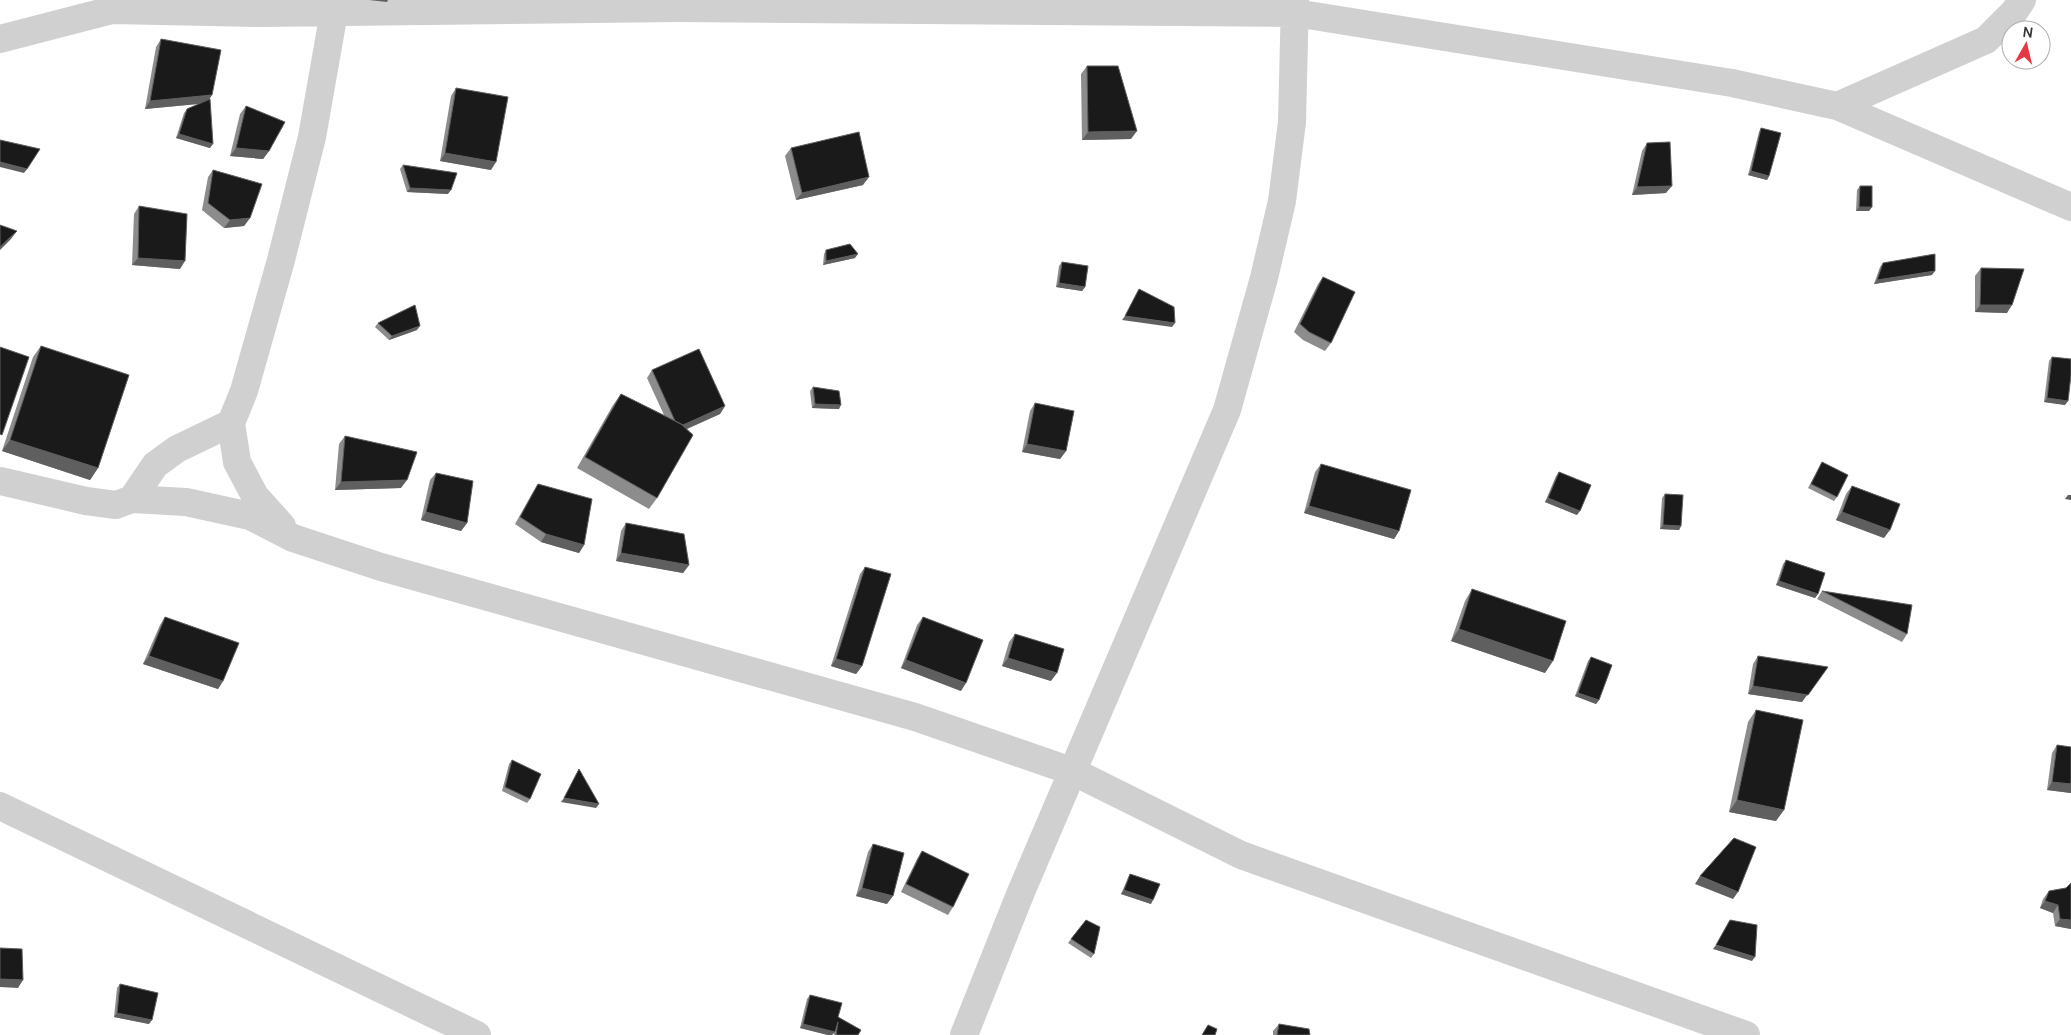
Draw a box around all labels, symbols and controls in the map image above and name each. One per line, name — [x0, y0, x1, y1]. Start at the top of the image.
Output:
north arrow — [2001, 20, 2051, 70]
text: N — [2022, 22, 2034, 42]

